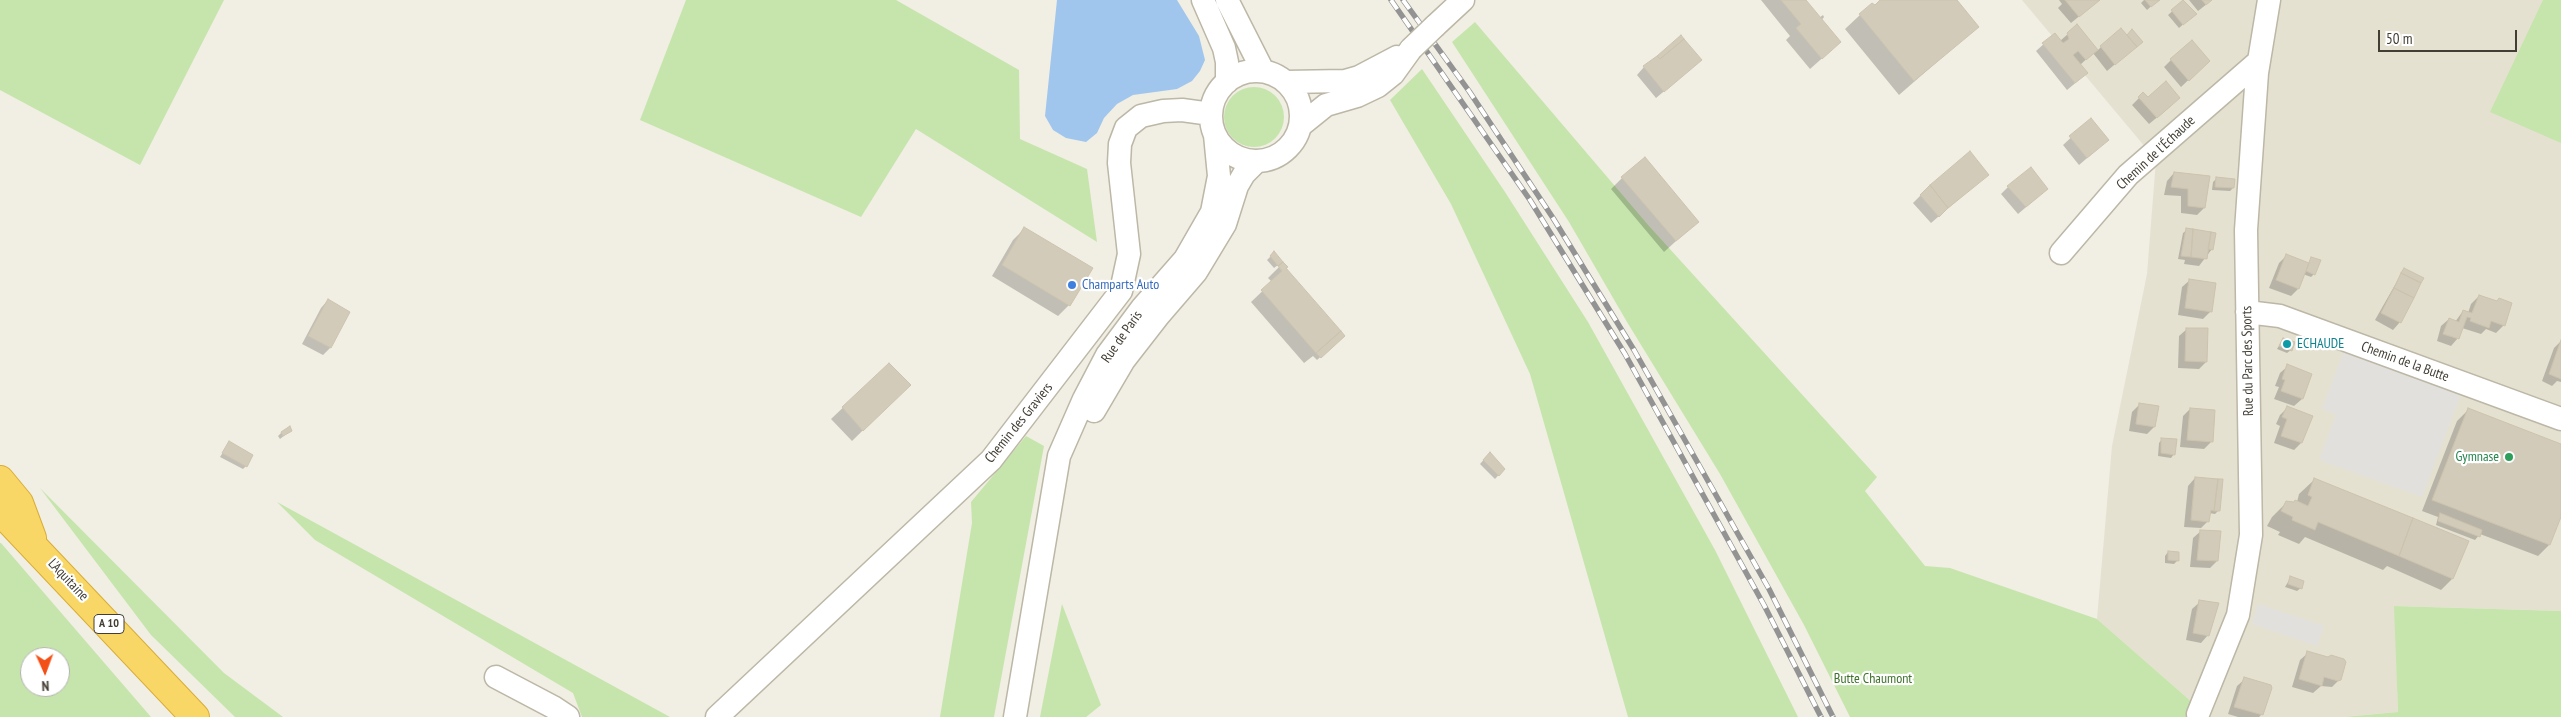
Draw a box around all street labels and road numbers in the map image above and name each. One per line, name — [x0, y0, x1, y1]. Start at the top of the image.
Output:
street label: Chemin de l'Échaude — [2113, 112, 2199, 194]
street label: Rue du Parc des Sports — [2239, 306, 2257, 416]
street label: Rue de Paris — [1098, 308, 1146, 366]
street label: Chemin de la Butte — [2359, 338, 2451, 386]
street label: Chemin des Graviers — [982, 380, 1056, 466]
street label: L'Aquitaine — [44, 555, 92, 605]
road number: A 10 — [94, 614, 124, 634]

